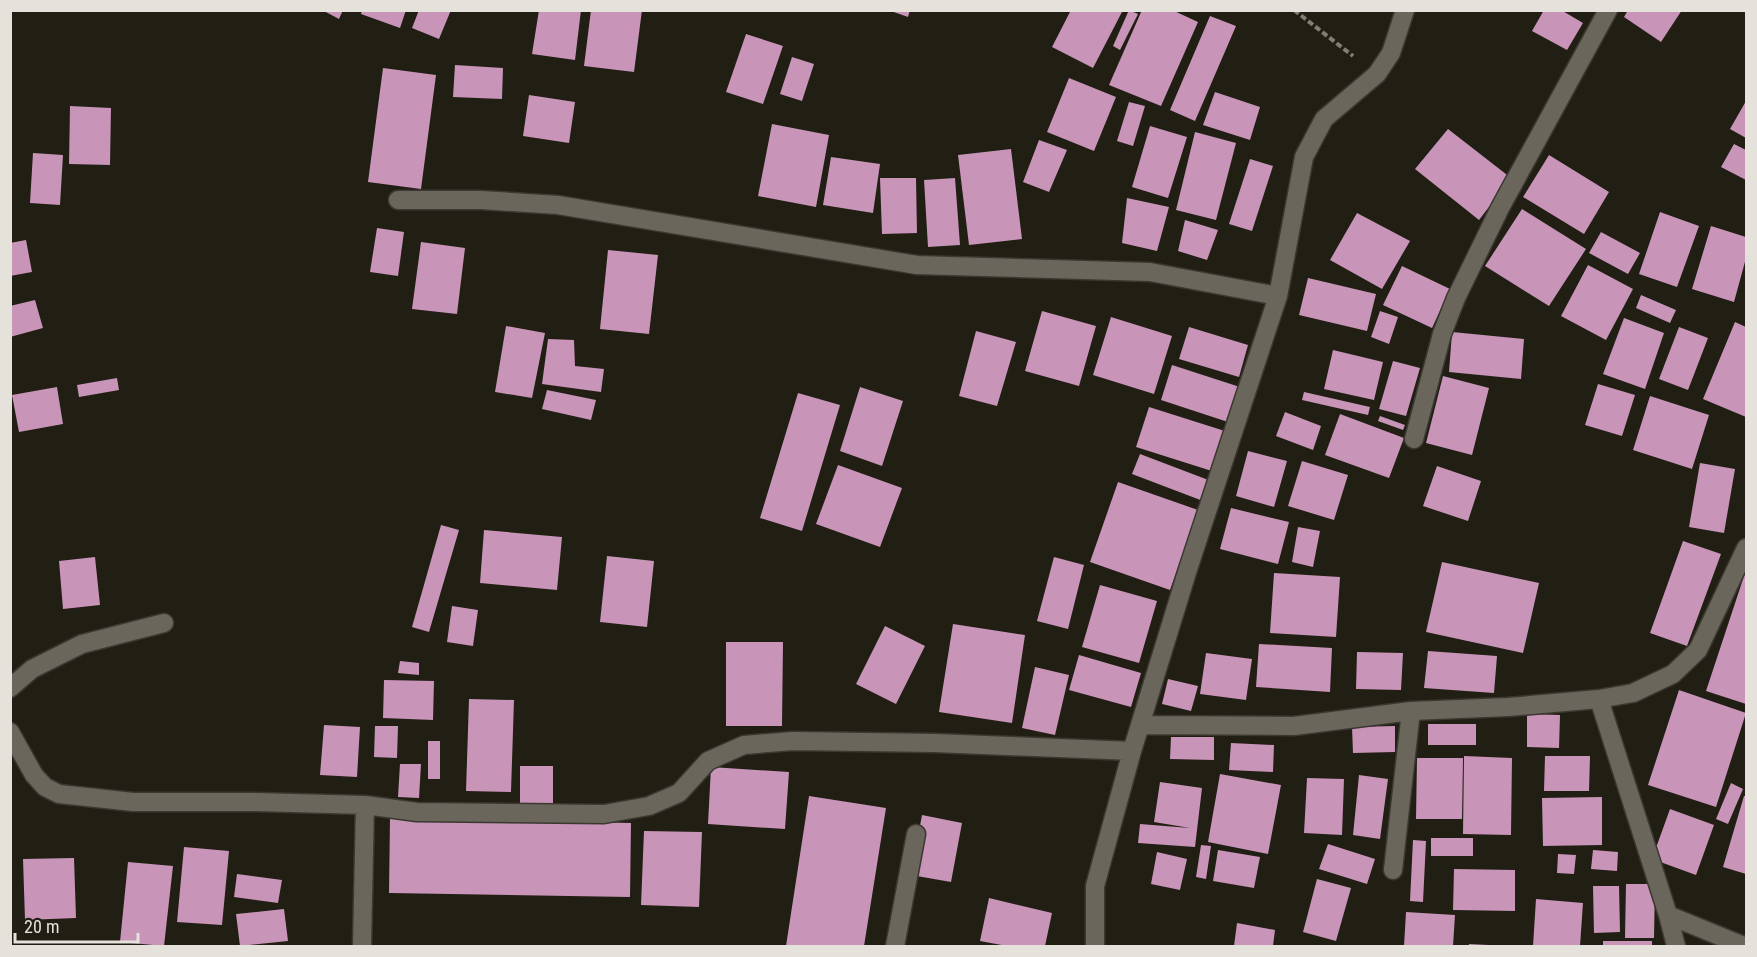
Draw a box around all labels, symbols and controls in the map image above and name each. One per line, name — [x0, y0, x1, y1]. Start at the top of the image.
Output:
scale bar — [15, 906, 138, 944]
text: 20 m — [24, 916, 59, 937]

